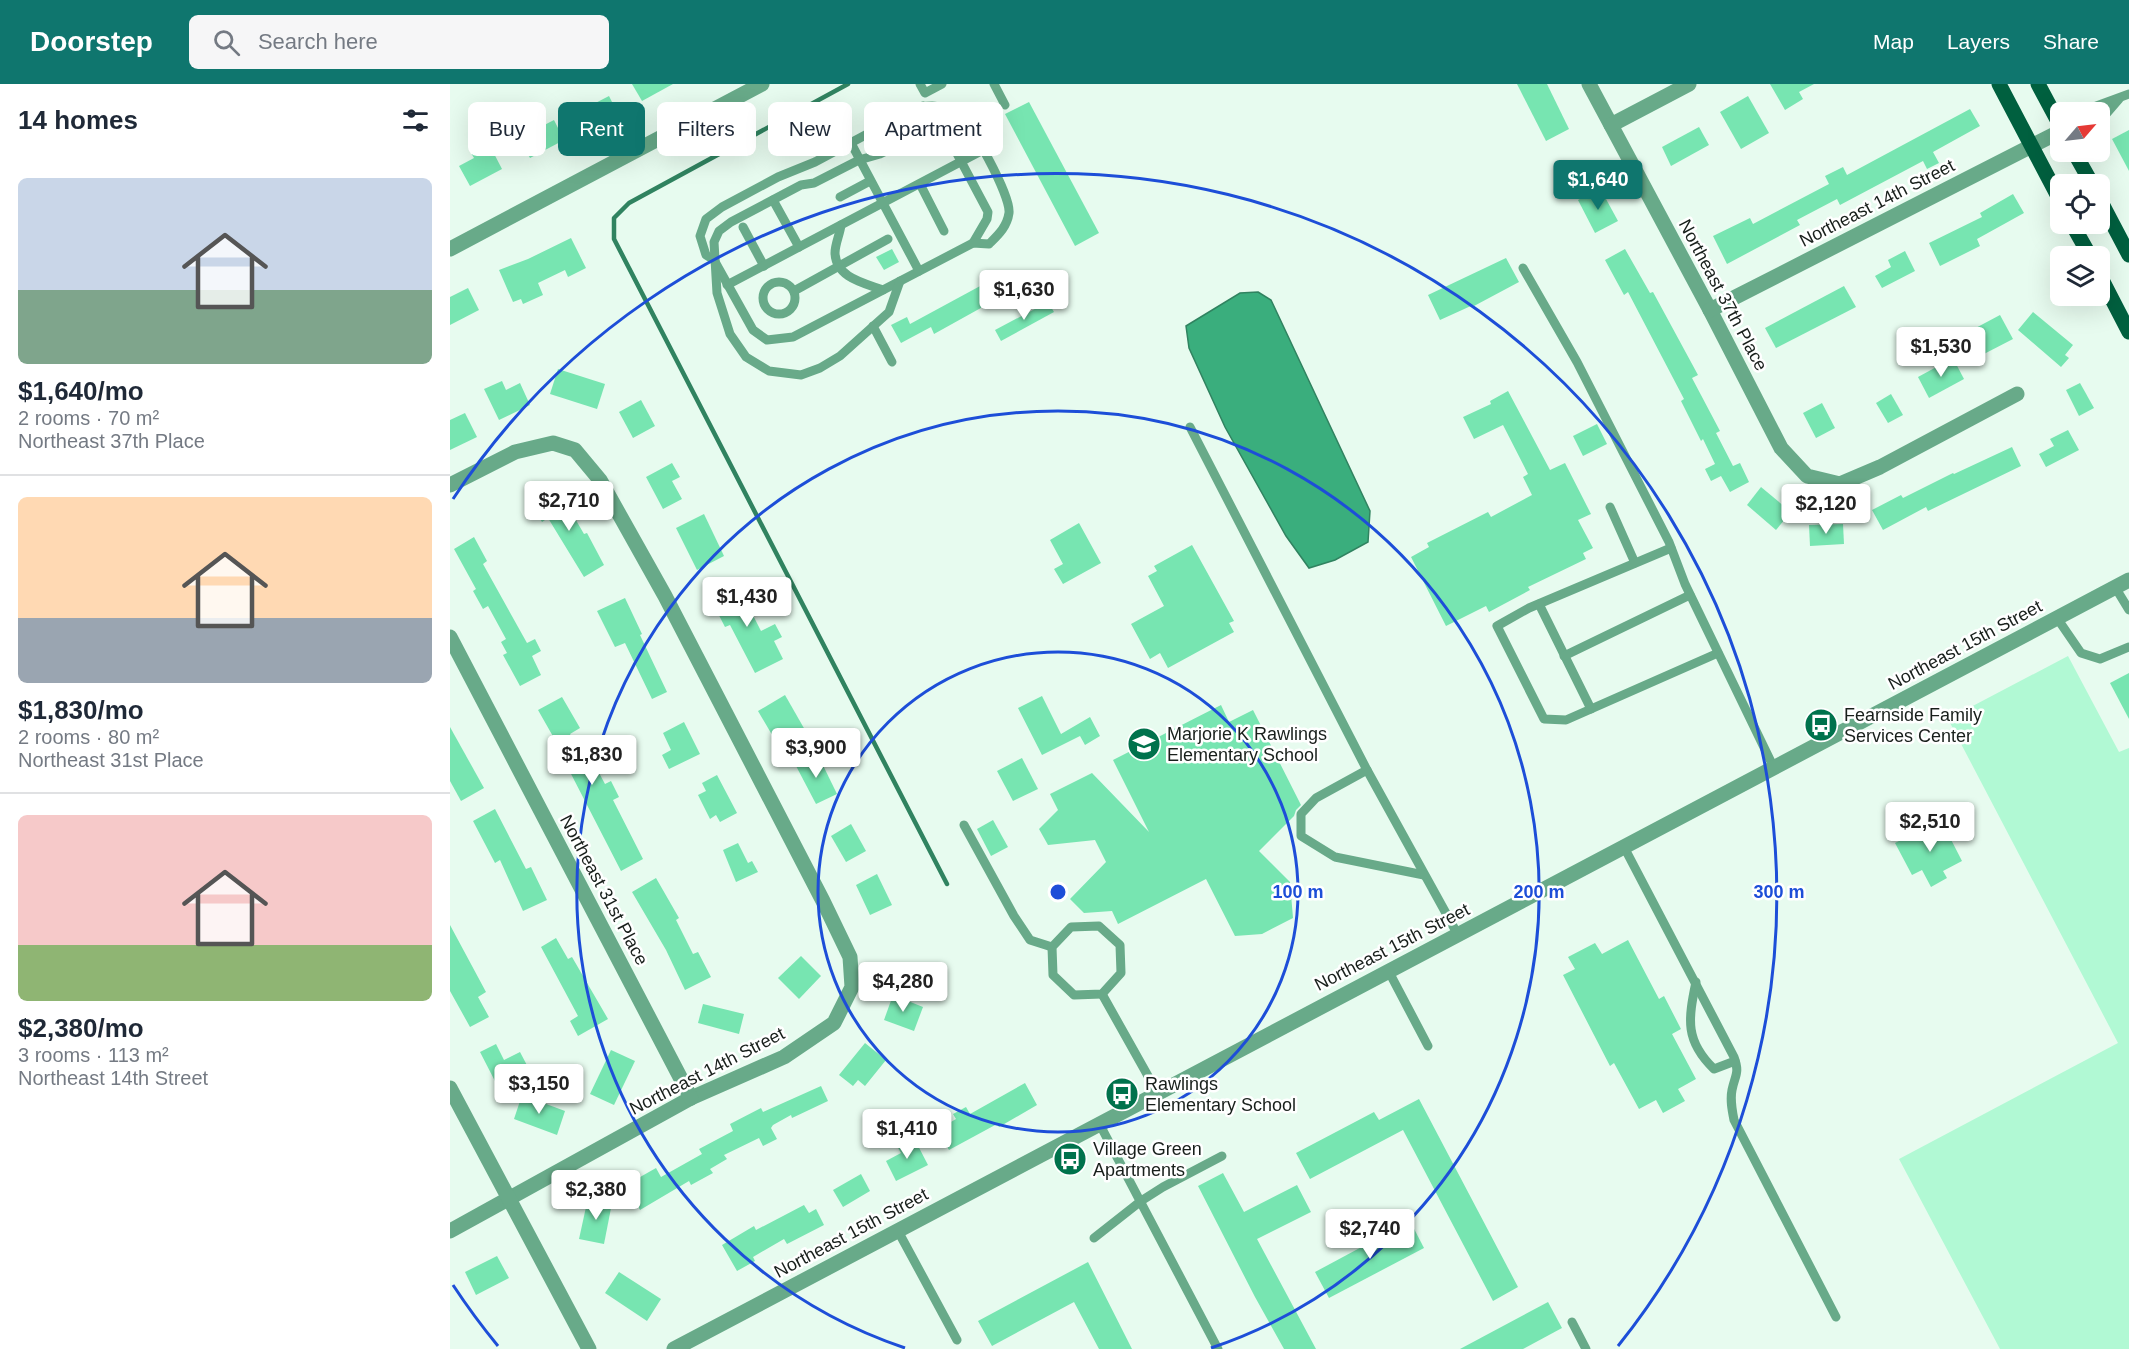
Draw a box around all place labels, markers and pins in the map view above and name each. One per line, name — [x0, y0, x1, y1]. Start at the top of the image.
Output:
pin: $1,640 — [1549, 160, 1647, 211]
pin: $1,630 — [975, 270, 1073, 321]
pin: $1,530 — [1892, 327, 1990, 378]
pin: $2,710 — [520, 481, 618, 532]
pin: $2,120 — [1777, 484, 1875, 535]
pin: $1,430 — [698, 577, 796, 628]
place label: Fearnside Family Services Center — [1844, 705, 1982, 746]
bus stop icon: Fearnside Family Services Center — [1803, 707, 1839, 743]
place label: Marjorie K Rawlings Elementary School — [1167, 724, 1327, 765]
school or university icon: Marjorie K Rawlings Elementary School — [1126, 726, 1162, 762]
pin: $3,900 — [767, 728, 865, 779]
pin: $1,830 — [543, 735, 641, 786]
pin: $2,510 — [1881, 802, 1979, 853]
centre of rings — [1048, 882, 1068, 902]
pin: $4,280 — [854, 962, 952, 1013]
pin: $3,150 — [490, 1064, 588, 1115]
place label: Rawlings Elementary School — [1145, 1074, 1296, 1115]
bus stop icon: Rawlings Elementary School — [1104, 1076, 1140, 1112]
pin: $1,410 — [858, 1109, 956, 1160]
place label: Village Green Apartments — [1093, 1139, 1202, 1180]
bus stop icon: Village Green Apartments — [1052, 1141, 1088, 1177]
pin: $2,380 — [547, 1170, 645, 1221]
pin: $2,740 — [1321, 1209, 1419, 1260]

